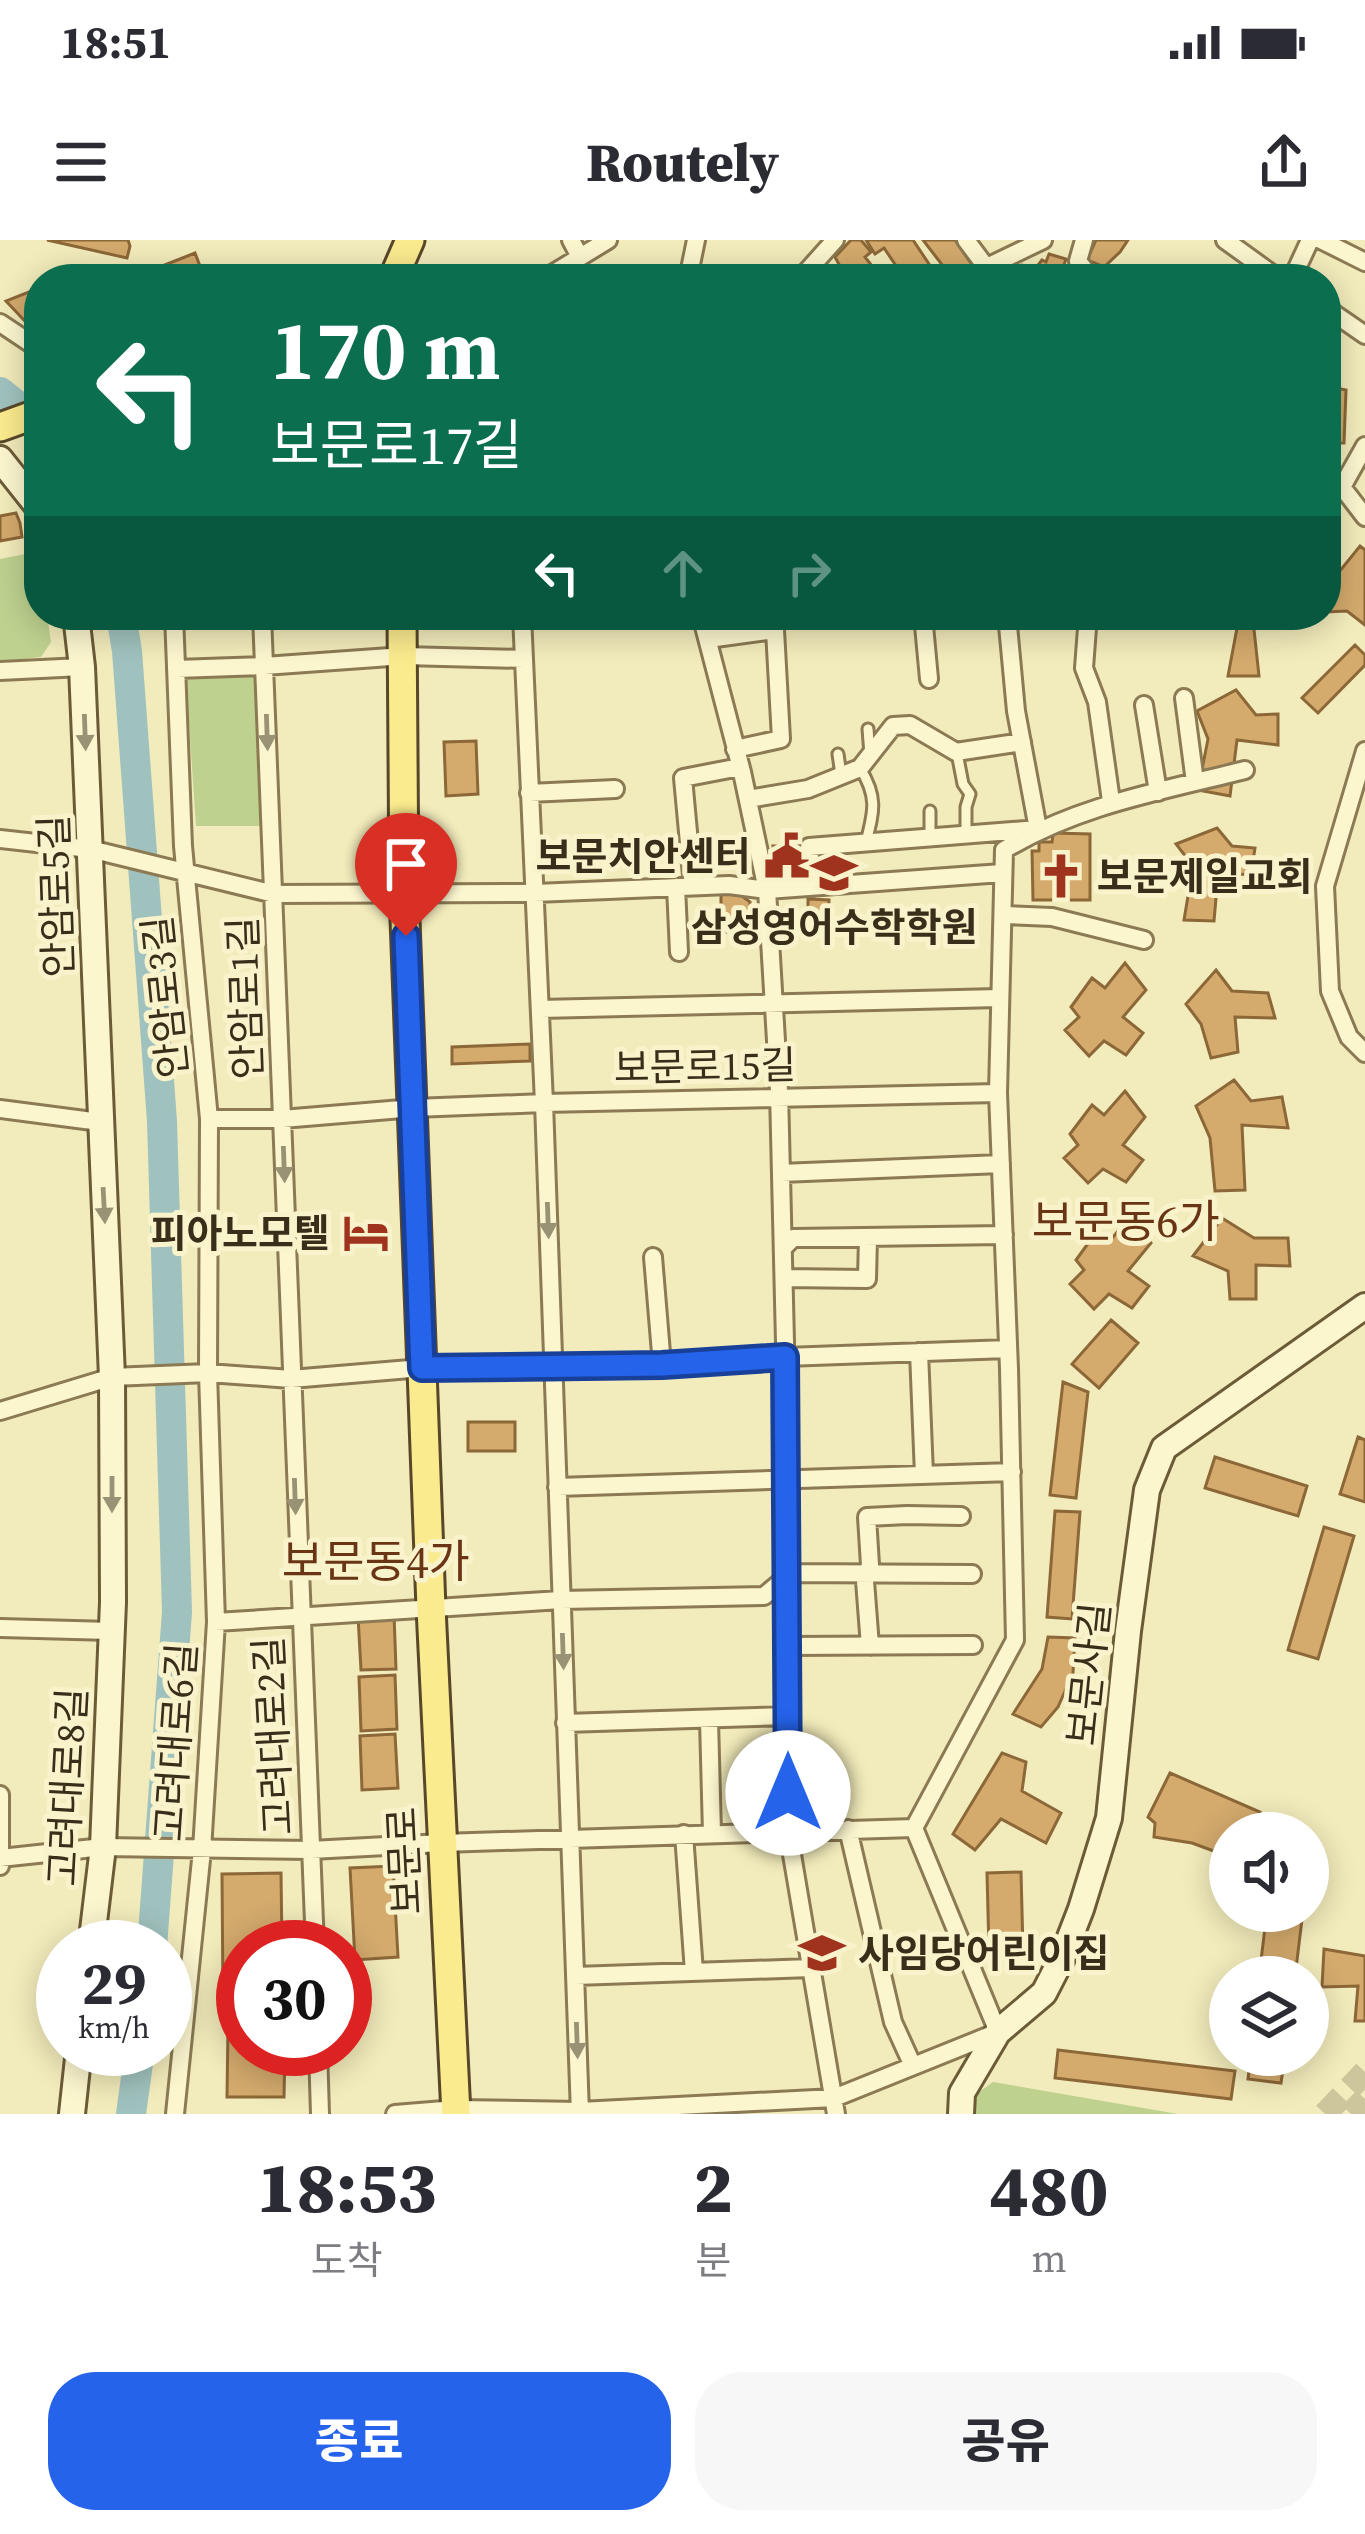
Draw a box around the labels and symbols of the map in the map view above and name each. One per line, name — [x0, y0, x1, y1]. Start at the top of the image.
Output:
one-way arrow — [76, 714, 95, 752]
one-way arrow — [258, 714, 277, 752]
pin — [355, 813, 457, 936]
street label: 안암로5길 — [27, 814, 86, 978]
place label: 보문치안센터 — [536, 830, 751, 883]
public building icon: 보문치안센터 — [762, 831, 812, 881]
school or university icon: 삼성영어수학학원 — [809, 848, 859, 898]
place label: 보문제일교회 — [1097, 850, 1312, 903]
church icon: 보문제일교회 — [1036, 851, 1086, 901]
place label: 삼성영어수학학원 — [690, 901, 978, 954]
street label: 안암로3길 — [131, 913, 200, 1081]
street label: 안암로1길 — [216, 916, 275, 1080]
street label: 보문로15길 — [613, 1038, 797, 1095]
one-way arrow — [274, 1146, 293, 1184]
one-way arrow — [95, 1187, 114, 1225]
district label: 보문동6가 — [1032, 1190, 1220, 1252]
one-way arrow — [539, 1202, 558, 1240]
place label: 피아노모텔 — [151, 1207, 330, 1260]
hotel icon: 피아노모텔 — [341, 1208, 391, 1258]
one-way arrow — [103, 1476, 122, 1514]
one-way arrow — [286, 1478, 305, 1516]
district label: 보문동4가 — [282, 1530, 470, 1592]
street label: 보문사길 — [1055, 1600, 1122, 1748]
one-way arrow — [554, 1633, 573, 1671]
street label: 고려대로2길 — [242, 1635, 305, 1837]
street label: 고려대로6길 — [142, 1641, 209, 1843]
street label: 고려대로8길 — [36, 1686, 99, 1888]
position arrow — [725, 1730, 851, 1856]
street label: 보문로 — [375, 1806, 434, 1916]
speed limit sign: 30 — [216, 1920, 372, 2076]
place label: 사임당어린이집 — [858, 1927, 1109, 1980]
school or university icon: 사임당어린이집 — [797, 1928, 847, 1978]
one-way arrow — [568, 2022, 587, 2060]

